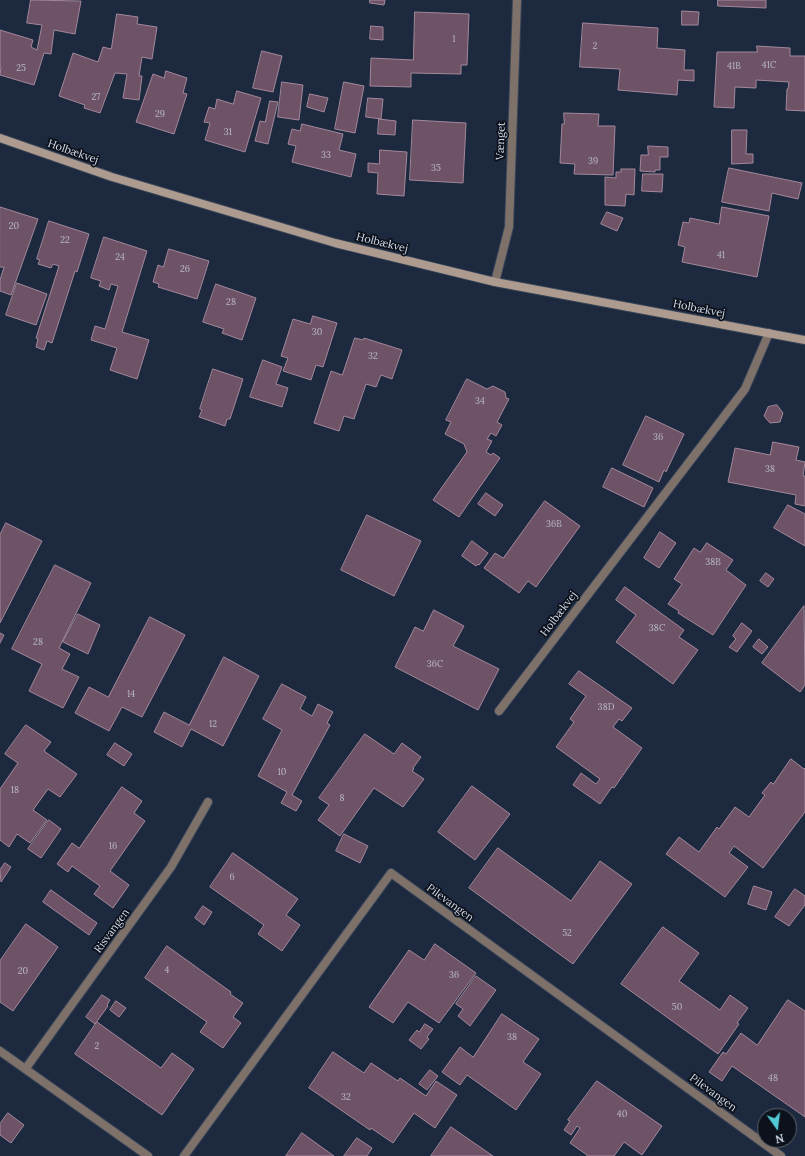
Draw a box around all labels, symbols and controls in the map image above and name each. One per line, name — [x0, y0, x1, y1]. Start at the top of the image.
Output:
house number: 1 — [452, 34, 456, 44]
house number: 2 — [593, 41, 597, 51]
house number: 41C — [762, 60, 776, 70]
house number: 41B — [727, 61, 741, 71]
house number: 25 — [16, 63, 26, 73]
house number: 27 — [92, 92, 100, 102]
house number: 29 — [155, 109, 165, 119]
street label: Vænget — [494, 122, 508, 160]
house number: 31 — [224, 127, 232, 137]
street label: Holbækvej — [46, 137, 100, 167]
house number: 33 — [321, 150, 331, 160]
house number: 39 — [588, 156, 598, 166]
house number: 35 — [431, 163, 441, 173]
house number: 20 — [9, 221, 19, 231]
street label: Holbækvej — [355, 230, 409, 256]
house number: 22 — [60, 235, 70, 245]
house number: 41 — [717, 250, 725, 260]
house number: 24 — [115, 252, 125, 262]
house number: 26 — [180, 264, 190, 274]
house number: 28 — [226, 297, 236, 307]
street label: Holbækvej — [672, 297, 726, 321]
house number: 30 — [312, 327, 322, 337]
house number: 32 — [368, 351, 378, 361]
house number: 34 — [475, 396, 485, 406]
house number: 36 — [653, 432, 663, 442]
house number: 38 — [765, 464, 775, 474]
house number: 36B — [546, 519, 562, 529]
house number: 38B — [705, 557, 721, 567]
street label: Holbækvej — [538, 589, 580, 639]
house number: 38C — [649, 623, 665, 633]
house number: 28 — [33, 637, 43, 647]
house number: 36C — [427, 659, 443, 669]
house number: 14 — [127, 689, 135, 699]
house number: 38D — [598, 702, 614, 712]
house number: 12 — [209, 719, 217, 729]
house number: 10 — [278, 767, 286, 777]
house number: 18 — [11, 785, 19, 795]
house number: 8 — [339, 793, 345, 803]
house number: 16 — [109, 841, 117, 851]
house number: 6 — [229, 872, 235, 882]
street label: Pilevangen — [424, 881, 476, 925]
street label: Risvangen — [92, 906, 132, 956]
house number: 52 — [562, 928, 572, 938]
house number: 4 — [165, 965, 169, 975]
house number: 20 — [18, 966, 28, 976]
house number: 36 — [449, 970, 459, 980]
house number: 50 — [672, 1002, 682, 1012]
house number: 38 — [507, 1032, 517, 1042]
house number: 2 — [95, 1041, 99, 1051]
street label: Pilevangen — [687, 1071, 739, 1115]
house number: 48 — [768, 1073, 778, 1083]
house number: 32 — [341, 1092, 351, 1102]
north arrow — [757, 1108, 797, 1148]
house number: 40 — [617, 1109, 627, 1119]
text: N — [774, 1131, 785, 1146]

